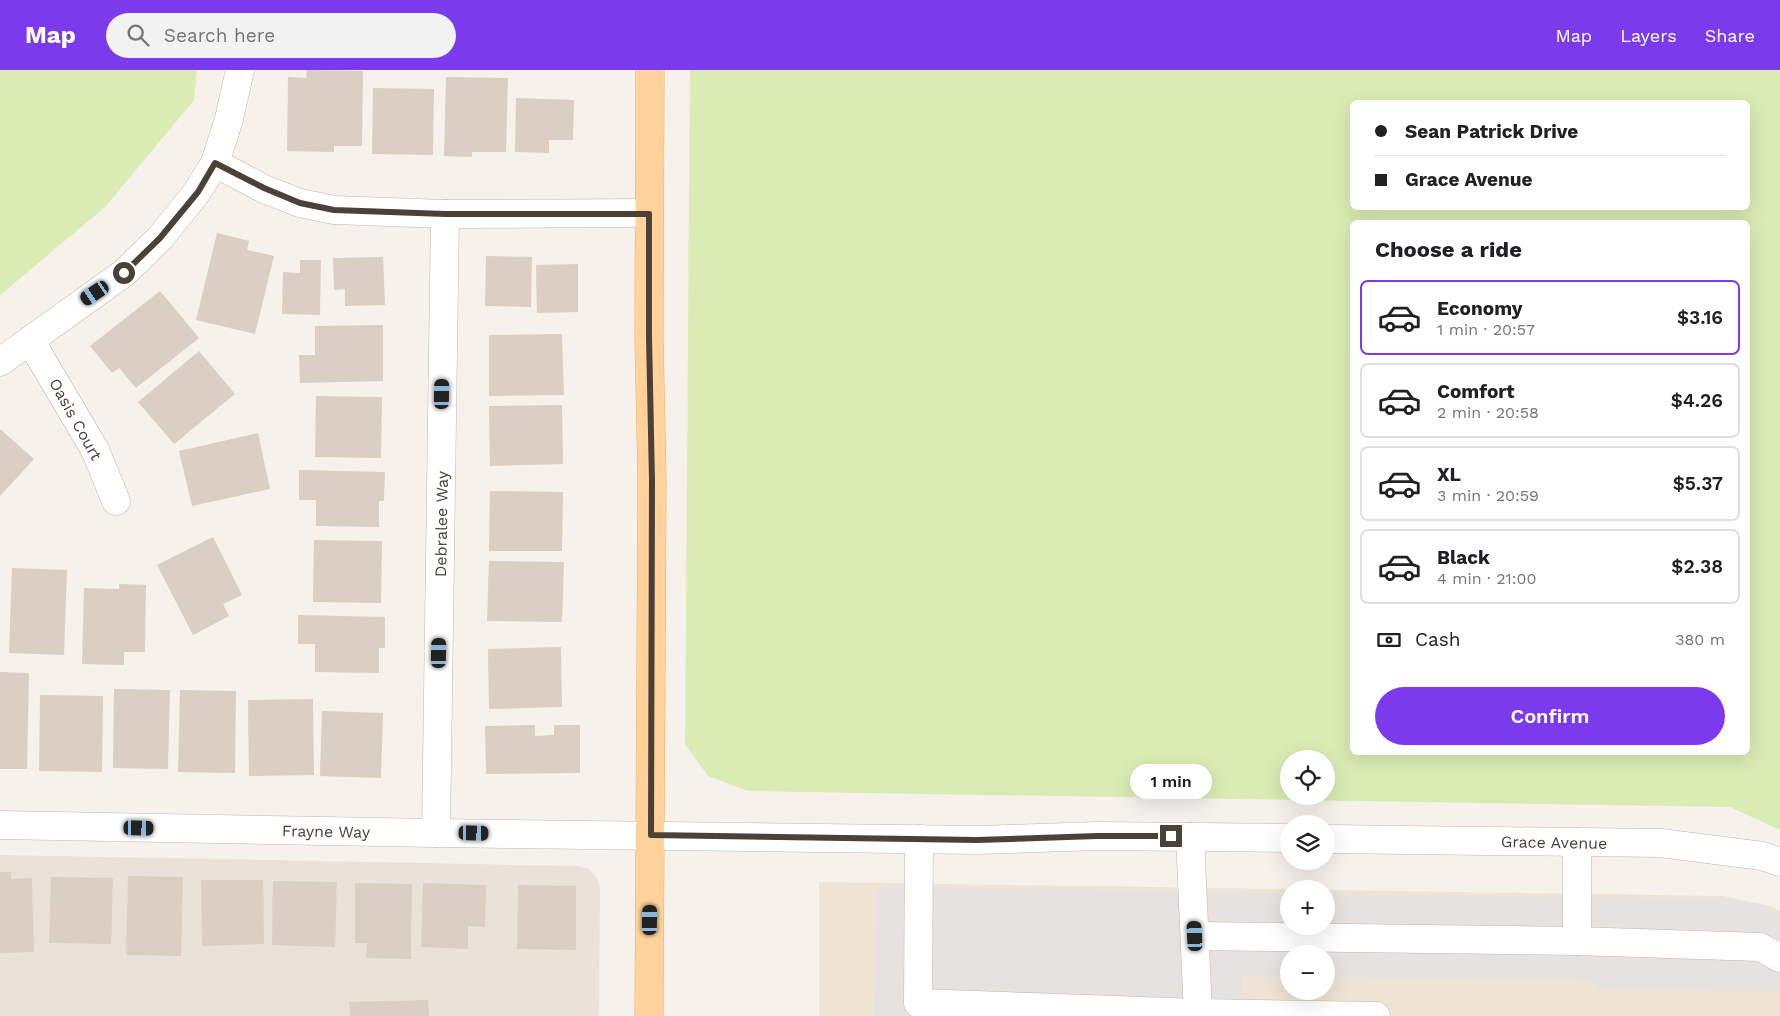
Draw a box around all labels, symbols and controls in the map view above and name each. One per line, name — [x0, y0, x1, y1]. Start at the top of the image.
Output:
search box — [106, 13, 456, 58]
text: Map — [25, 21, 76, 49]
icon: search — [124, 21, 152, 49]
text: Search here — [164, 24, 275, 47]
text: Map — [1555, 25, 1592, 46]
text: Layers — [1620, 25, 1677, 46]
text: Share — [1705, 25, 1755, 46]
text: Sean Patrick Drive — [1405, 120, 1578, 143]
text: Grace Avenue — [1405, 168, 1532, 191]
text: Choose a ride — [1375, 237, 1522, 262]
route start — [113, 262, 135, 284]
car — [78, 278, 111, 308]
icon: car — [1377, 295, 1422, 340]
text: Economy — [1437, 297, 1522, 320]
text: $3.16 — [1677, 306, 1723, 329]
text: 1 min · 20:57 — [1437, 320, 1535, 339]
street label: Oasis Court — [45, 375, 106, 464]
icon: car — [1377, 378, 1422, 423]
car — [434, 379, 449, 409]
text: Comfort — [1437, 380, 1515, 403]
text: $4.26 — [1671, 389, 1723, 412]
text: 2 min · 20:58 — [1437, 403, 1539, 422]
icon: car — [1377, 461, 1422, 506]
text: XL — [1437, 463, 1461, 486]
street label: Debralee Way — [431, 470, 452, 577]
text: $5.37 — [1673, 472, 1723, 495]
text: 3 min · 20:59 — [1437, 486, 1539, 505]
icon: car — [1377, 544, 1422, 589]
text: Black — [1437, 546, 1490, 569]
text: $2.38 — [1671, 555, 1723, 578]
text: 4 min · 21:00 — [1437, 569, 1536, 588]
icon: cash — [1375, 626, 1403, 654]
text: Cash — [1415, 628, 1461, 651]
text: 380 m — [1675, 630, 1725, 649]
car — [431, 638, 446, 668]
button: Confirm — [1375, 687, 1725, 745]
map controls — [1280, 750, 1335, 1000]
button: locate — [1280, 750, 1335, 805]
callout: 1 min — [1130, 764, 1212, 798]
text: 1 min — [1150, 772, 1192, 791]
button: layers — [1280, 815, 1335, 870]
car — [123, 820, 154, 836]
street label: Frayne Way — [282, 821, 371, 842]
car — [458, 825, 489, 841]
route end — [1160, 825, 1182, 847]
street label: Grace Avenue — [1501, 832, 1607, 853]
button: + — [1280, 880, 1335, 935]
car — [642, 905, 657, 935]
car — [1186, 921, 1203, 951]
button: − — [1280, 945, 1335, 1000]

